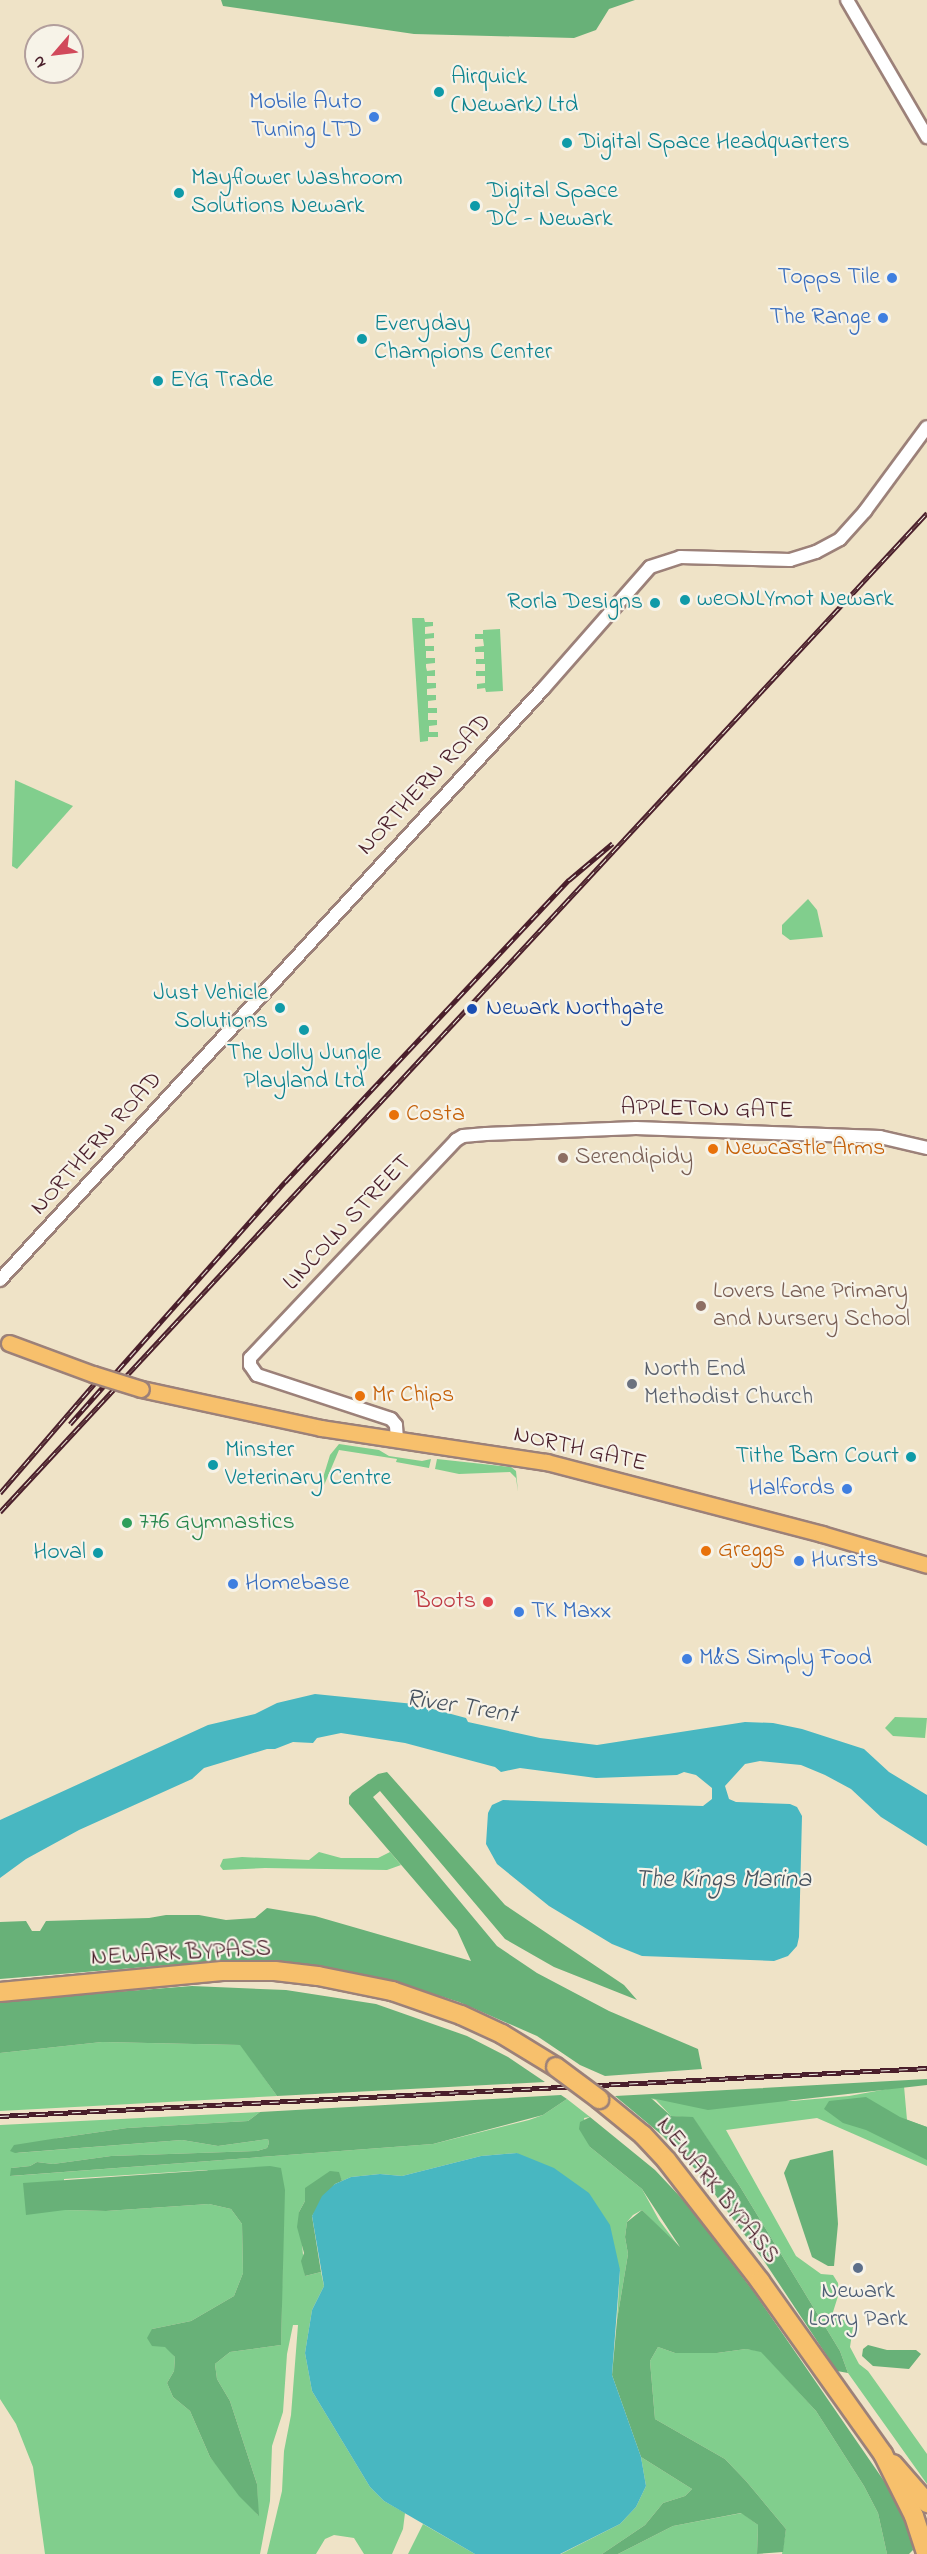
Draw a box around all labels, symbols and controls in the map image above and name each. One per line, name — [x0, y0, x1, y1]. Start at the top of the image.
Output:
north arrow — [24, 24, 84, 84]
text: N — [27, 51, 53, 72]
place label: Airquick (Newark) Ltd — [451, 64, 578, 120]
marker: Airquick (Newark) Ltd — [432, 85, 446, 99]
place label: Mobile Auto Tuning LTD — [249, 89, 362, 145]
marker: Mobile Auto Tuning LTD — [367, 110, 381, 124]
place label: Digital Space Headquarters — [579, 129, 850, 157]
marker: Digital Space Headquarters — [560, 136, 574, 150]
place label: Mayflower Washroom Solutions Newark — [191, 165, 403, 221]
place label: Digital Space DC - Newark — [487, 178, 618, 234]
marker: Mayflower Washroom Solutions Newark — [172, 186, 186, 200]
marker: Digital Space DC - Newark — [468, 199, 482, 213]
place label: Topps Tile — [778, 264, 880, 292]
marker: Topps Tile — [885, 271, 899, 285]
place label: The Range — [769, 304, 871, 332]
place label: Everyday Champions Center — [374, 311, 552, 367]
marker: The Range — [876, 311, 890, 325]
marker: Everyday Champions Center — [355, 332, 369, 346]
place label: EYG Trade — [170, 367, 273, 395]
marker: EYG Trade — [151, 374, 165, 388]
place label: weONLYmot Newark — [697, 586, 893, 614]
place label: Rorla Designs — [507, 589, 643, 617]
marker: weONLYmot Newark — [678, 593, 692, 607]
marker: Rorla Designs — [648, 596, 662, 610]
street label: NORTHERN ROAD — [352, 708, 498, 862]
place label: Just Vehicle Solutions — [153, 980, 268, 1036]
place label: Newark Northgate — [486, 995, 664, 1023]
marker: Newark Northgate — [463, 1000, 481, 1018]
marker: Just Vehicle Solutions — [273, 1001, 287, 1015]
marker: The Jolly Jungle Playland Ltd — [297, 1023, 311, 1037]
place label: The Jolly Jungle Playland Ltd — [227, 1040, 381, 1096]
street label: NORTHERN ROAD — [25, 1066, 169, 1222]
street label: APPLETON GATE — [620, 1094, 794, 1126]
place label: Costa — [406, 1101, 465, 1129]
marker: Costa — [387, 1108, 401, 1122]
place label: Newcastle Arms — [725, 1135, 885, 1163]
marker: Newcastle Arms — [706, 1142, 720, 1156]
place label: Serendipidy — [575, 1144, 693, 1172]
street label: LINCOLN STREET — [278, 1149, 418, 1297]
marker: Serendipidy — [556, 1151, 570, 1165]
place label: Lovers Lane Primary and Nursery School — [713, 1278, 910, 1334]
marker: Lovers Lane Primary and Nursery School — [694, 1299, 708, 1313]
place label: North End Methodist Church — [644, 1356, 813, 1412]
marker: North End Methodist Church — [625, 1377, 639, 1391]
place label: Mr Chips — [372, 1382, 454, 1410]
marker: Mr Chips — [353, 1389, 367, 1403]
street label: NORTH GATE — [511, 1421, 649, 1479]
place label: Minster Veterinary Centre — [225, 1437, 391, 1493]
place label: Tithe Barn Court — [736, 1443, 899, 1471]
marker: Tithe Barn Court — [904, 1450, 918, 1464]
marker: Minster Veterinary Centre — [206, 1458, 220, 1472]
place label: Halfords — [749, 1475, 835, 1503]
marker: Halfords — [840, 1482, 854, 1496]
place label: 776 Gymnastics — [139, 1509, 295, 1537]
marker: 776 Gymnastics — [120, 1516, 134, 1530]
place label: Greggs — [718, 1537, 785, 1565]
place label: Hoval — [33, 1539, 86, 1567]
marker: Greggs — [699, 1544, 713, 1558]
marker: Hoval — [91, 1546, 105, 1560]
place label: Hursts — [811, 1547, 879, 1575]
marker: Hursts — [792, 1554, 806, 1568]
place label: Homebase — [245, 1570, 349, 1598]
marker: Homebase — [226, 1577, 240, 1591]
place label: Boots — [415, 1588, 476, 1616]
marker: Boots — [481, 1595, 495, 1609]
place label: TK Maxx — [531, 1598, 611, 1626]
marker: TK Maxx — [512, 1605, 526, 1619]
place label: M&S Simply Food — [699, 1645, 872, 1673]
marker: M&S Simply Food — [680, 1652, 694, 1666]
water label: River Trent — [403, 1684, 519, 1732]
water label: The Kings Marina — [635, 1865, 811, 1897]
street label: NEWARK BYPASS — [90, 1935, 272, 1973]
street label: NEWARK BYPASS — [649, 2112, 785, 2270]
marker: Newark Lorry Park — [851, 2261, 865, 2275]
place label: Newark Lorry Park — [809, 2278, 907, 2334]

